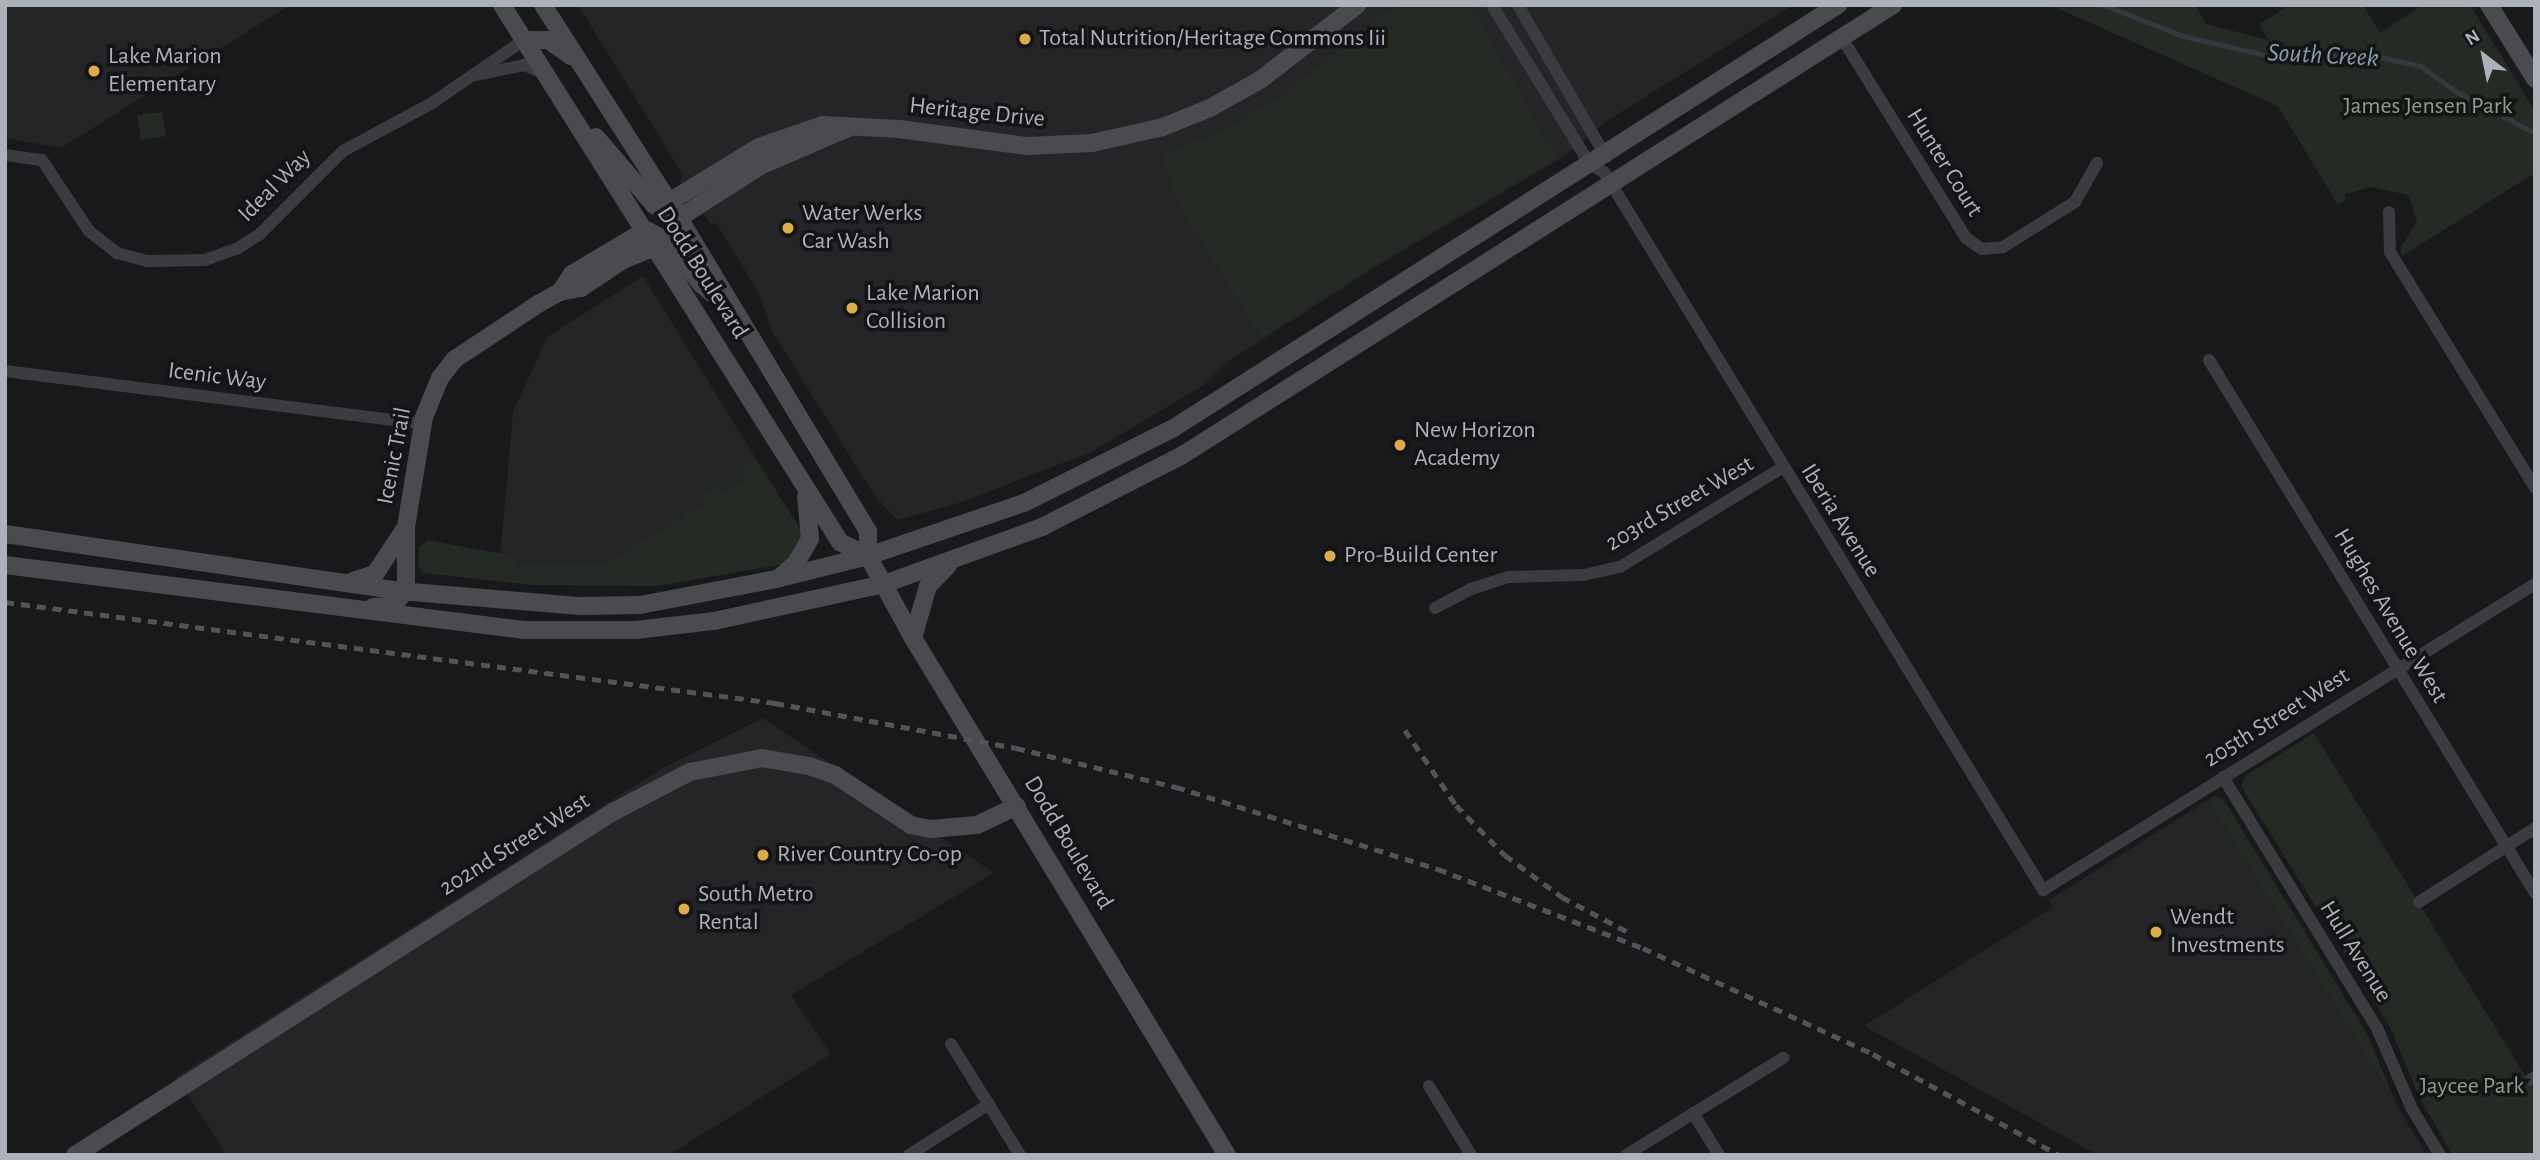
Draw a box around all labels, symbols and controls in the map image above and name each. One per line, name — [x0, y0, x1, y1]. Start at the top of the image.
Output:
north arrow — [2449, 21, 2519, 91]
place label: Total Nutrition/Heritage Commons Iii — [1039, 25, 1386, 53]
text: N — [2462, 26, 2483, 49]
marker: Total Nutrition/Heritage Commons Iii — [1017, 31, 1033, 47]
water label: South Creek — [2267, 38, 2379, 74]
place label: Lake Marion Elementary — [108, 43, 222, 99]
marker: Lake Marion Elementary — [86, 63, 102, 79]
street label: Heritage Drive — [908, 92, 1046, 134]
park label: James Jensen Park — [2343, 93, 2513, 121]
street label: Hunter Court — [1900, 104, 1988, 222]
street label: Ideal Way — [232, 143, 318, 229]
place label: Water Werks Car Wash — [802, 200, 922, 256]
street label: Dodd Boulevard — [650, 202, 754, 344]
marker: Water Werks Car Wash — [780, 220, 796, 236]
place label: Lake Marion Collision — [866, 280, 980, 336]
marker: Lake Marion Collision — [844, 300, 860, 316]
street label: Icenic Way — [166, 357, 268, 397]
street label: Icenic Trail — [371, 405, 419, 507]
place label: New Horizon Academy — [1414, 417, 1536, 473]
marker: New Horizon Academy — [1392, 437, 1408, 453]
street label: 203rd Street West — [1601, 450, 1759, 558]
street label: Iberia Avenue — [1794, 459, 1886, 583]
street label: Hughes Avenue West — [2327, 524, 2453, 708]
place label: Pro-Build Center — [1344, 542, 1497, 570]
marker: Pro-Build Center — [1322, 548, 1338, 564]
street label: 205th Street West — [2199, 662, 2355, 774]
street label: Dodd Boulevard — [1017, 771, 1119, 915]
street label: 202nd Street West — [435, 787, 595, 903]
place label: River Country Co-op — [777, 841, 962, 869]
marker: River Country Co-op — [755, 847, 771, 863]
place label: South Metro Rental — [698, 881, 814, 937]
street label: Hull Avenue — [2313, 896, 2397, 1008]
marker: South Metro Rental — [676, 901, 692, 917]
place label: Wendt Investments — [2170, 904, 2285, 960]
marker: Wendt Investments — [2148, 924, 2164, 940]
park label: Jaycee Park — [2420, 1073, 2524, 1101]

